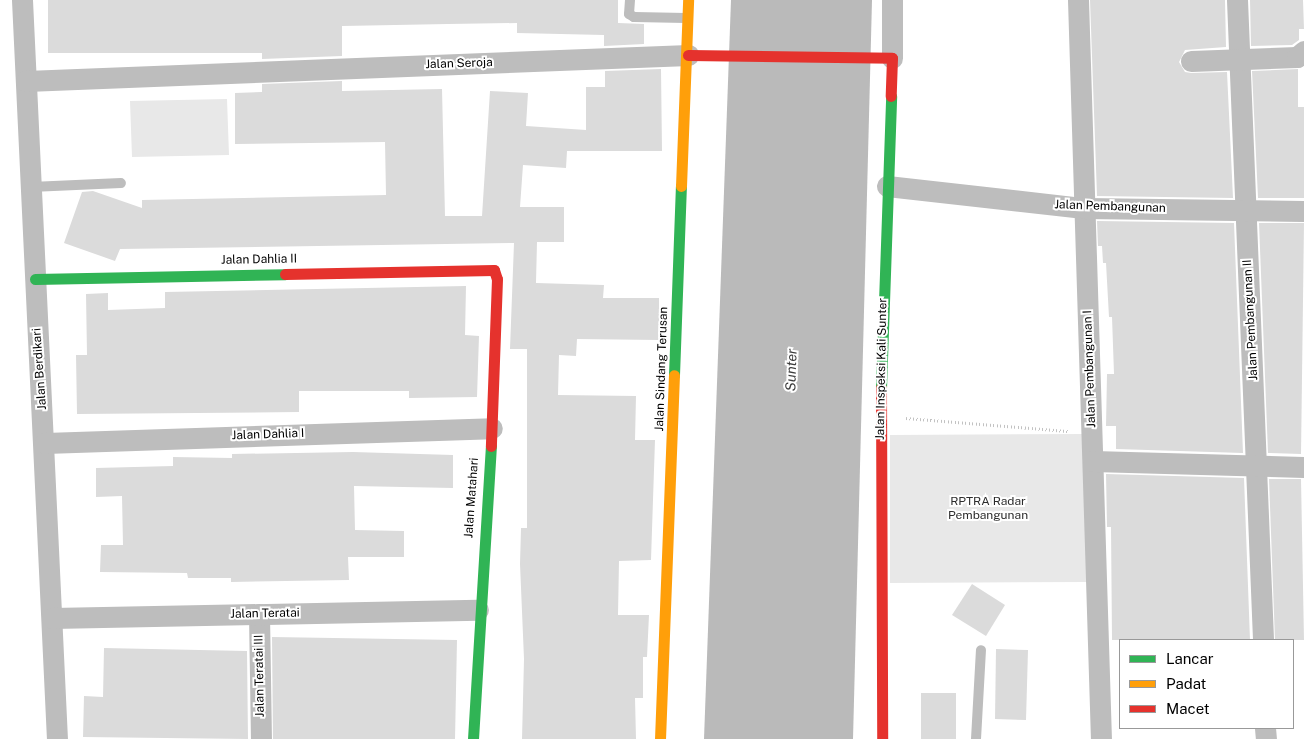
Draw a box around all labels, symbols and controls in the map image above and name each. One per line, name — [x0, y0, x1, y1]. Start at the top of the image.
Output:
street label: Jalan Seroja — [425, 56, 493, 72]
street label: Jalan Pembangunan — [1054, 198, 1166, 216]
street label: Jalan Dahlia II — [221, 252, 297, 268]
street label: Jalan Pembangunan II — [1241, 259, 1261, 381]
street label: Jalan Inspeksi Kali Sunter — [874, 298, 890, 440]
street label: Jalan Sindang Terusan — [653, 306, 671, 432]
street label: Jalan Pembangunan I — [1081, 310, 1099, 428]
street label: Jalan Berdikari — [30, 328, 50, 410]
water label: Sunter — [782, 348, 800, 392]
street label: Jalan Dahlia I — [231, 427, 305, 443]
street label: Jalan Matahari — [462, 457, 482, 539]
park label: RPTRA Radar Pembangunan — [948, 495, 1028, 523]
street label: Jalan Teratai — [230, 606, 300, 622]
street label: Jalan Teratai III — [252, 635, 268, 717]
legend — [1119, 639, 1294, 729]
text: Lancar — [1166, 650, 1214, 667]
text: Padat — [1166, 675, 1206, 692]
text: Macet — [1166, 700, 1210, 717]

